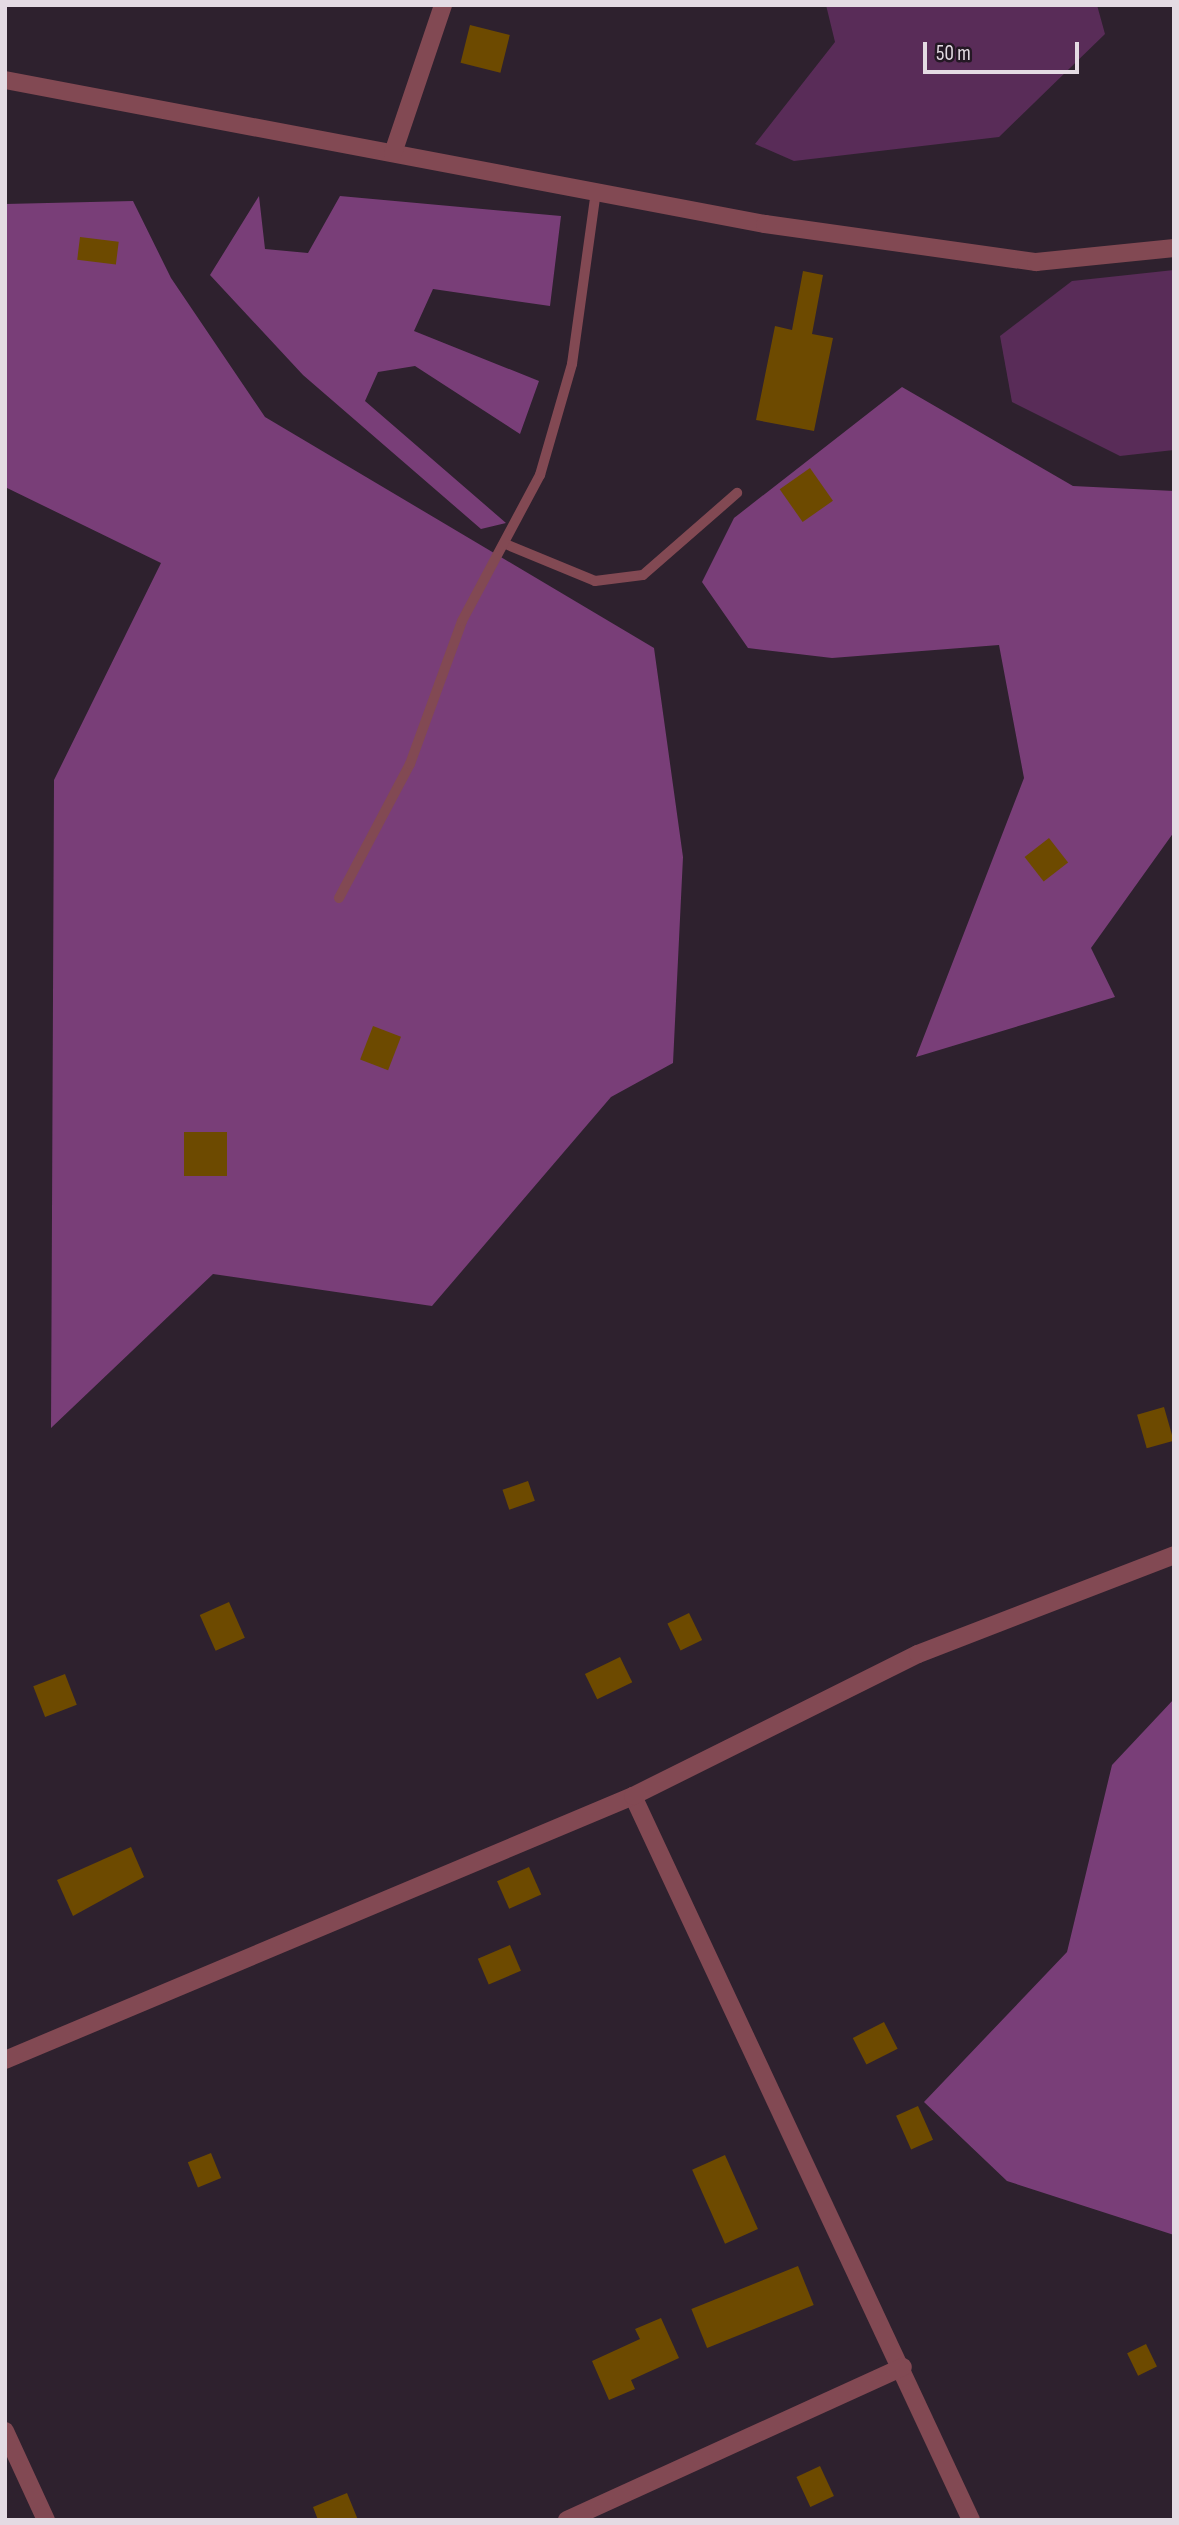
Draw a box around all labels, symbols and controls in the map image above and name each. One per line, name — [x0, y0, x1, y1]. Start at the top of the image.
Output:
scale bar — [927, 28, 1083, 72]
text: 50 m — [936, 41, 971, 66]

